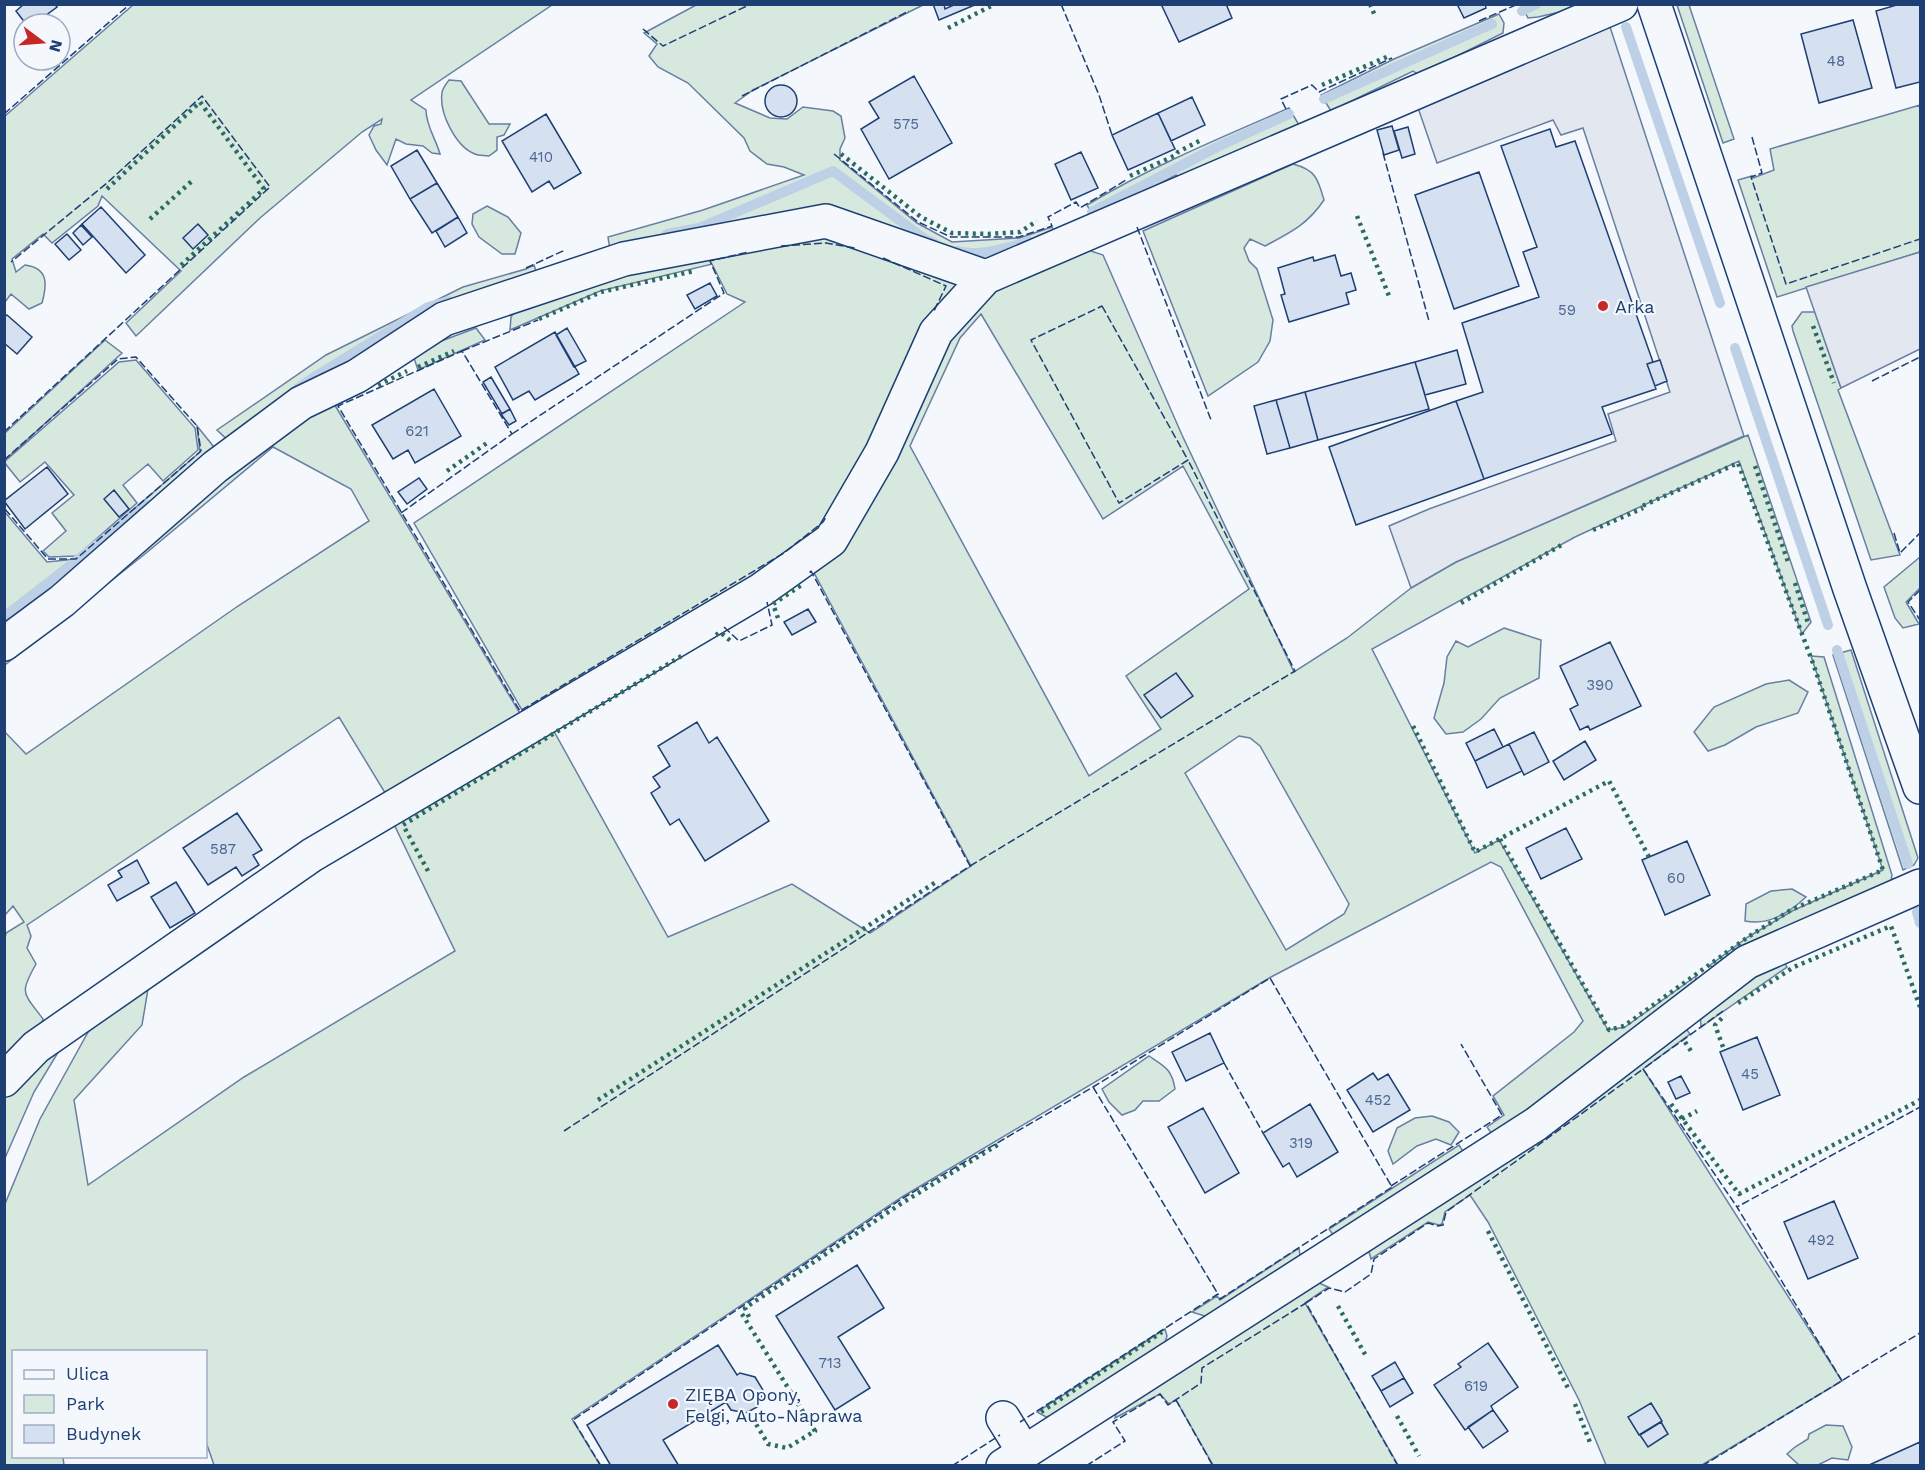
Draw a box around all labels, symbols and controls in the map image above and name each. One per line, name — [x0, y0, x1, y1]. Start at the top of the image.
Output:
north arrow — [12, 12, 72, 72]
text: N — [45, 38, 67, 54]
house number: 48 — [1827, 52, 1845, 70]
house number: 575 — [893, 115, 919, 133]
house number: 410 — [529, 148, 553, 166]
place label: Arka — [1615, 296, 1654, 317]
marker: Arka — [1596, 299, 1610, 313]
house number: 59 — [1558, 301, 1576, 319]
house number: 621 — [405, 422, 429, 440]
house number: 390 — [1586, 676, 1614, 694]
house number: 587 — [210, 840, 236, 858]
house number: 60 — [1667, 869, 1685, 887]
house number: 45 — [1741, 1065, 1759, 1083]
house number: 452 — [1365, 1091, 1391, 1109]
house number: 319 — [1289, 1134, 1313, 1152]
house number: 492 — [1807, 1231, 1835, 1249]
legend — [12, 1350, 207, 1458]
house number: 713 — [818, 1354, 842, 1372]
text: Ulica — [66, 1363, 109, 1384]
house number: 619 — [1464, 1377, 1488, 1395]
place label: ZIĘBA Opony, Felgi, Auto-Naprawa — [685, 1384, 863, 1426]
text: Park — [66, 1393, 105, 1414]
marker: ZIĘBA Opony, Felgi, Auto-Naprawa — [666, 1397, 680, 1411]
text: Budynek — [66, 1423, 141, 1444]

